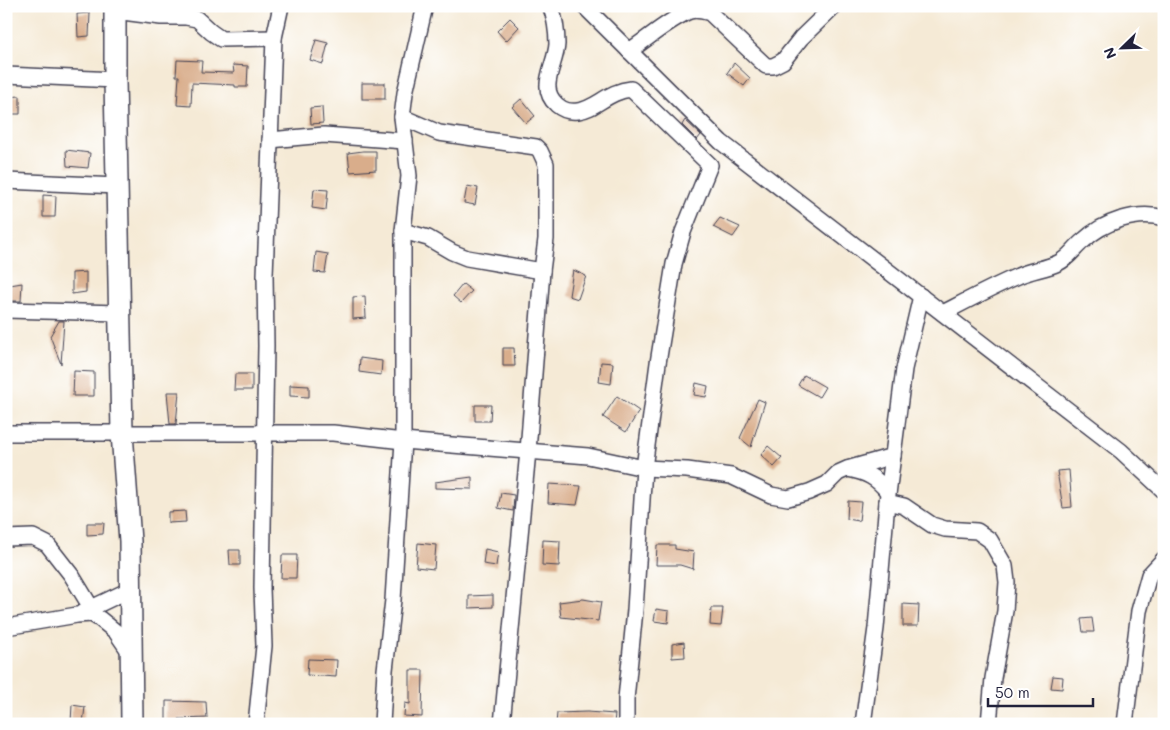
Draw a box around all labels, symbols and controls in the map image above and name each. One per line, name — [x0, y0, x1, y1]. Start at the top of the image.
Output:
north arrow — [1098, 22, 1148, 72]
text: N — [1099, 45, 1120, 62]
scale bar — [988, 675, 1092, 707]
text: 50 m — [995, 682, 1030, 702]

